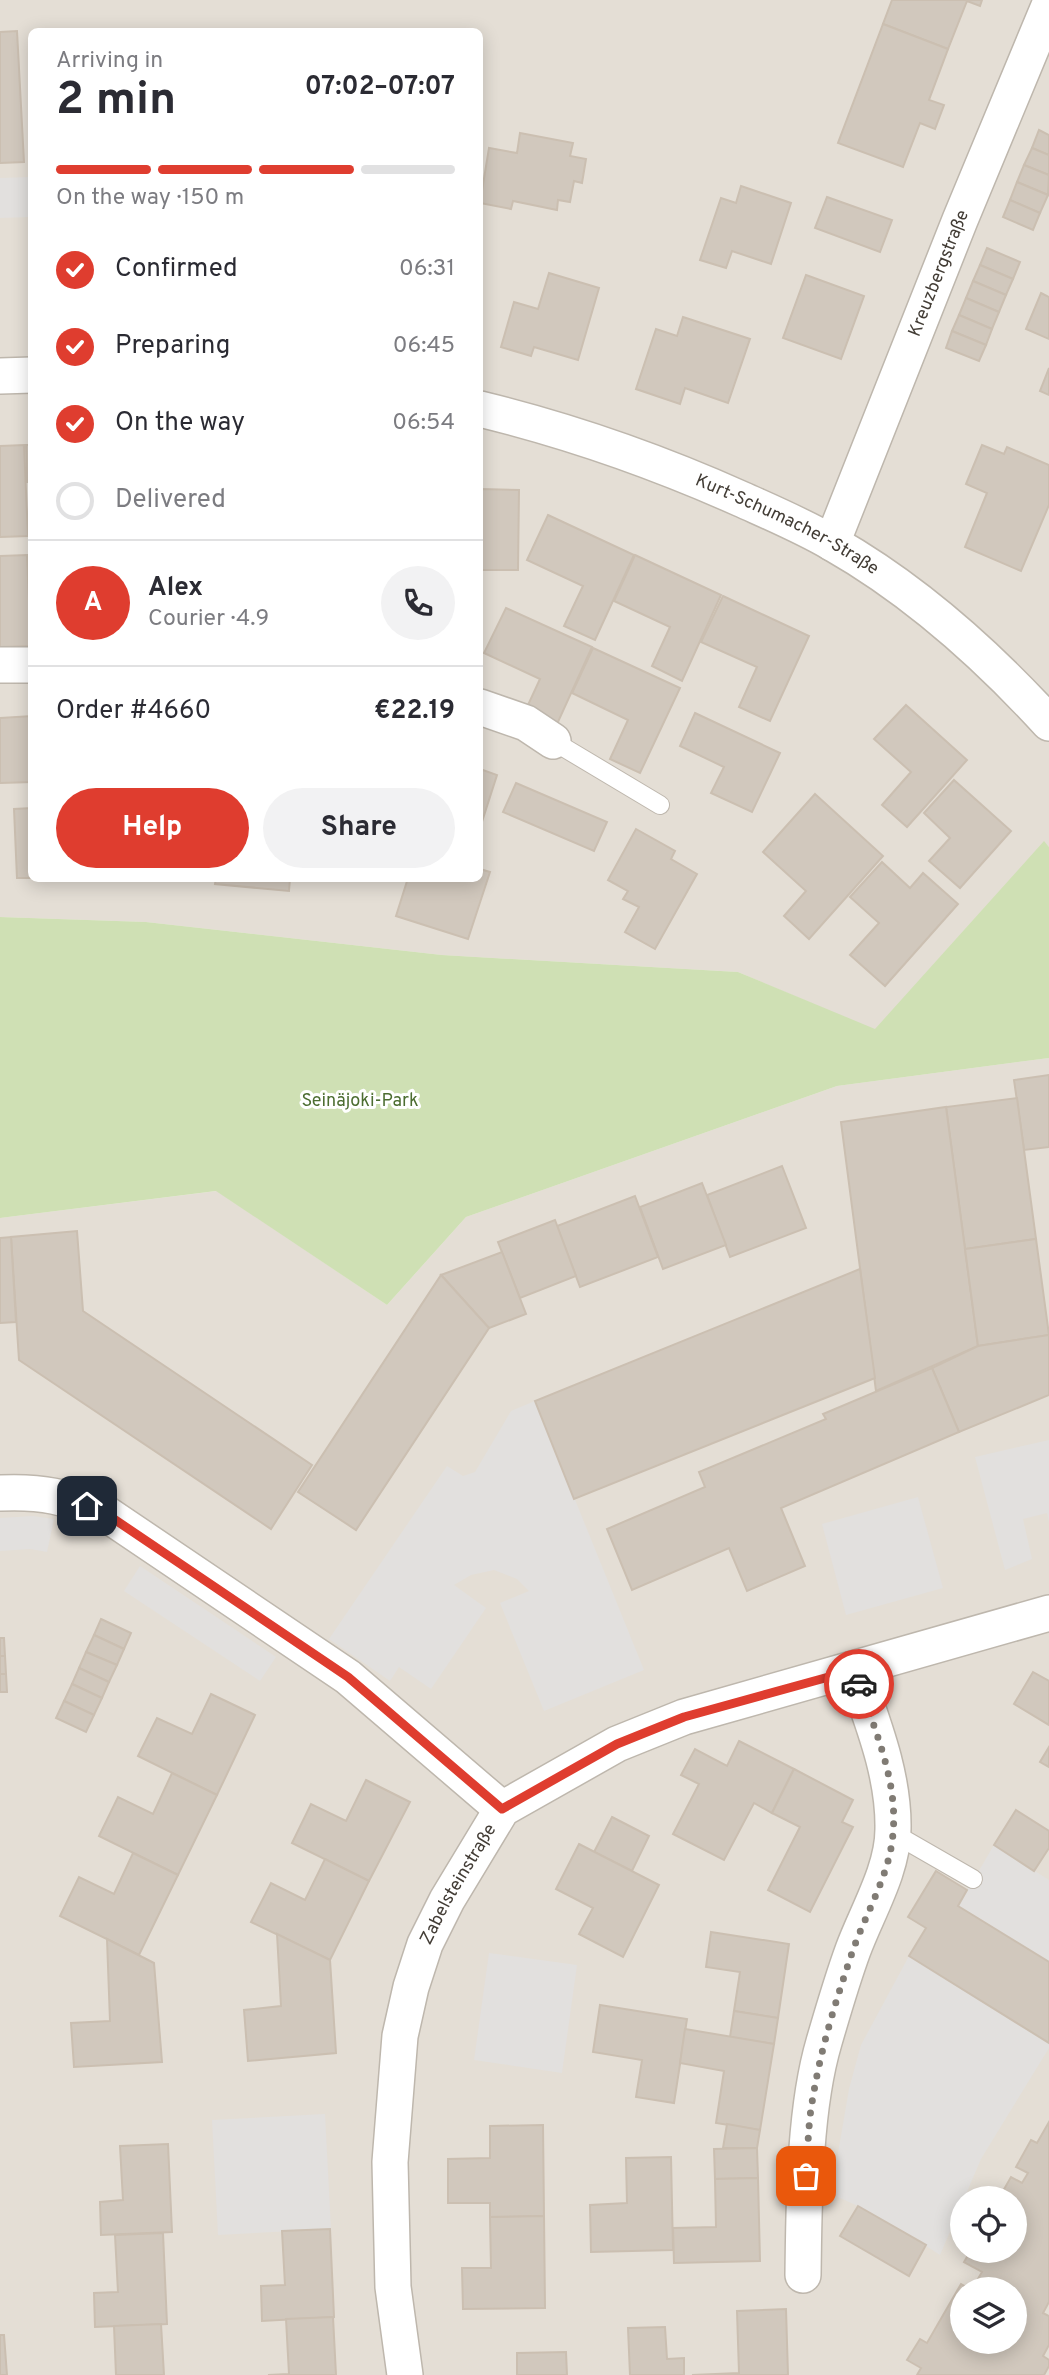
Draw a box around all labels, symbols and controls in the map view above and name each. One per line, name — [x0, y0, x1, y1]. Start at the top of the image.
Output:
text: Arriving in — [56, 47, 163, 76]
text: 07:02–07:07 — [305, 71, 455, 104]
text: 2 min — [56, 72, 176, 131]
text: On the way · 150 m — [56, 184, 244, 213]
street label: Kreuzbergstraße — [903, 207, 974, 340]
icon: check — [56, 251, 94, 289]
text: Confirmed — [115, 253, 238, 286]
text: 06:31 — [399, 255, 455, 284]
icon: check — [56, 328, 94, 366]
text: Preparing — [115, 330, 230, 363]
text: 06:45 — [393, 332, 455, 361]
icon: check — [56, 405, 94, 443]
text: On the way — [115, 407, 245, 440]
text: 06:54 — [392, 409, 455, 438]
street label: Kurt-Schumacher-Straße — [692, 469, 883, 580]
text: Delivered — [115, 484, 226, 517]
button: phone — [381, 566, 455, 640]
text: Alex — [148, 572, 203, 605]
text: A — [84, 587, 102, 620]
text: Courier · 4.9 — [148, 605, 269, 634]
text: Order #4660 — [56, 695, 211, 728]
text: €22.19 — [374, 695, 455, 728]
button: Help — [56, 788, 249, 868]
button: Share — [263, 788, 455, 868]
park label: Seinäjoki-Park — [301, 1090, 419, 1113]
pin — [57, 1476, 117, 1536]
icon: home — [68, 1487, 106, 1525]
courier — [824, 1649, 894, 1719]
icon: car — [840, 1665, 878, 1703]
street label: Zabelsteinstraße — [415, 1820, 502, 1949]
pin — [776, 2146, 836, 2206]
icon: bag — [787, 2157, 825, 2195]
map controls — [950, 2186, 1027, 2354]
button: locate — [950, 2186, 1027, 2263]
button: layers — [950, 2277, 1027, 2354]

